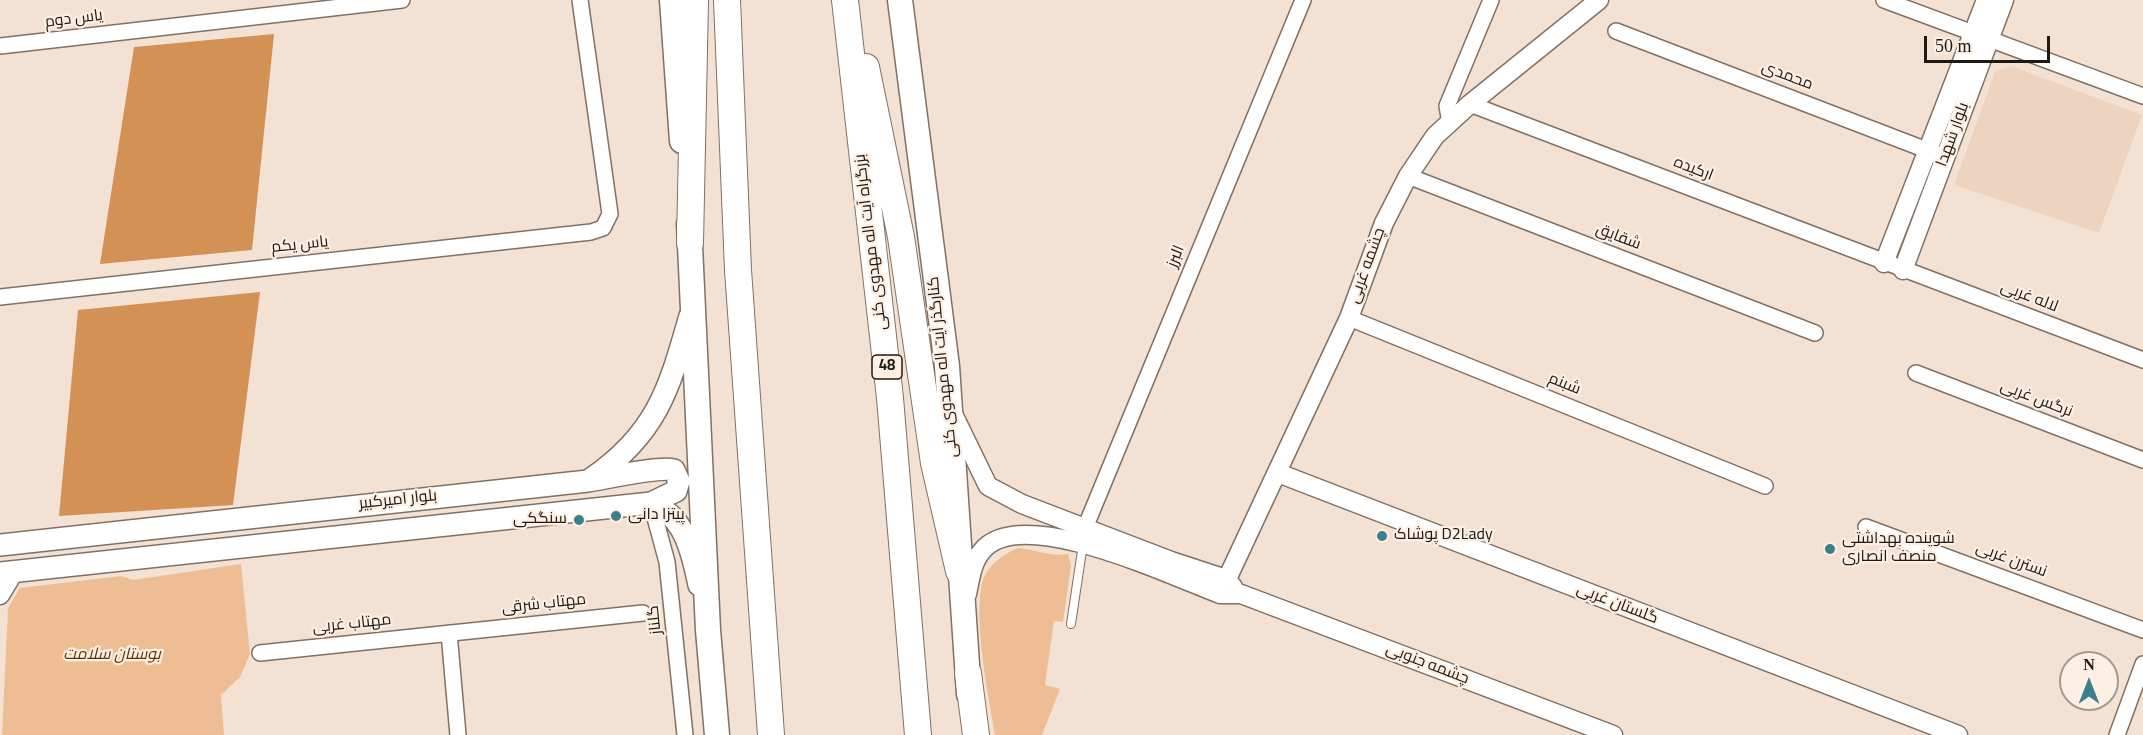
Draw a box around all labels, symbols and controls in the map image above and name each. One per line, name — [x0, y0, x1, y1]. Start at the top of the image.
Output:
street label: یاس دوم — [44, 7, 104, 33]
scale bar — [1927, 24, 2053, 62]
text: 50 m — [1935, 36, 1972, 56]
street label: محمدی — [1759, 58, 1815, 96]
street label: بلوار شهدا — [1934, 100, 1974, 170]
street label: بزرگراه آیت اله مهدوی کنی — [852, 153, 892, 331]
street label: ارکیده — [1670, 154, 1716, 186]
street label: شقایق — [1593, 221, 1643, 255]
street label: چشمه غربی — [1345, 226, 1391, 306]
street label: یاس یکم — [271, 233, 329, 259]
street label: البرز — [1164, 243, 1190, 271]
street label: کنارگذر آیت اله مهدوی کنی — [925, 275, 963, 459]
street label: لاله غربی — [1997, 278, 2061, 318]
road number: 48 — [872, 355, 902, 379]
street label: شبنم — [1545, 370, 1583, 400]
street label: نرگس غربی — [1997, 377, 2075, 423]
street label: بلوار امیرکبیر — [358, 487, 438, 515]
place label: پیتزا دانی — [628, 506, 685, 526]
marker: پیتزا دانی — [609, 509, 623, 523]
place label: سنگکی — [513, 510, 567, 530]
marker: سنگکی — [572, 513, 586, 527]
place label: پوشاک D2Lady — [1394, 526, 1493, 546]
marker: پوشاک D2Lady — [1375, 529, 1389, 543]
place label: شوینده بهداشتی منصف انصاری — [1842, 530, 1955, 568]
street label: نسترن غربی — [1973, 539, 2049, 583]
marker: شوینده بهداشتی منصف انصاری — [1823, 542, 1837, 556]
street label: گلستان غربی — [1574, 581, 1660, 629]
street label: مهتاب شرقی — [501, 591, 587, 619]
street label: گلناز — [645, 604, 667, 636]
street label: مهتاب غربی — [312, 611, 392, 639]
street label: چشمه جنوبی — [1383, 640, 1471, 690]
park label: بوستان سلامت — [63, 646, 161, 666]
north arrow — [2059, 651, 2119, 711]
text: N — [2083, 656, 2095, 673]

